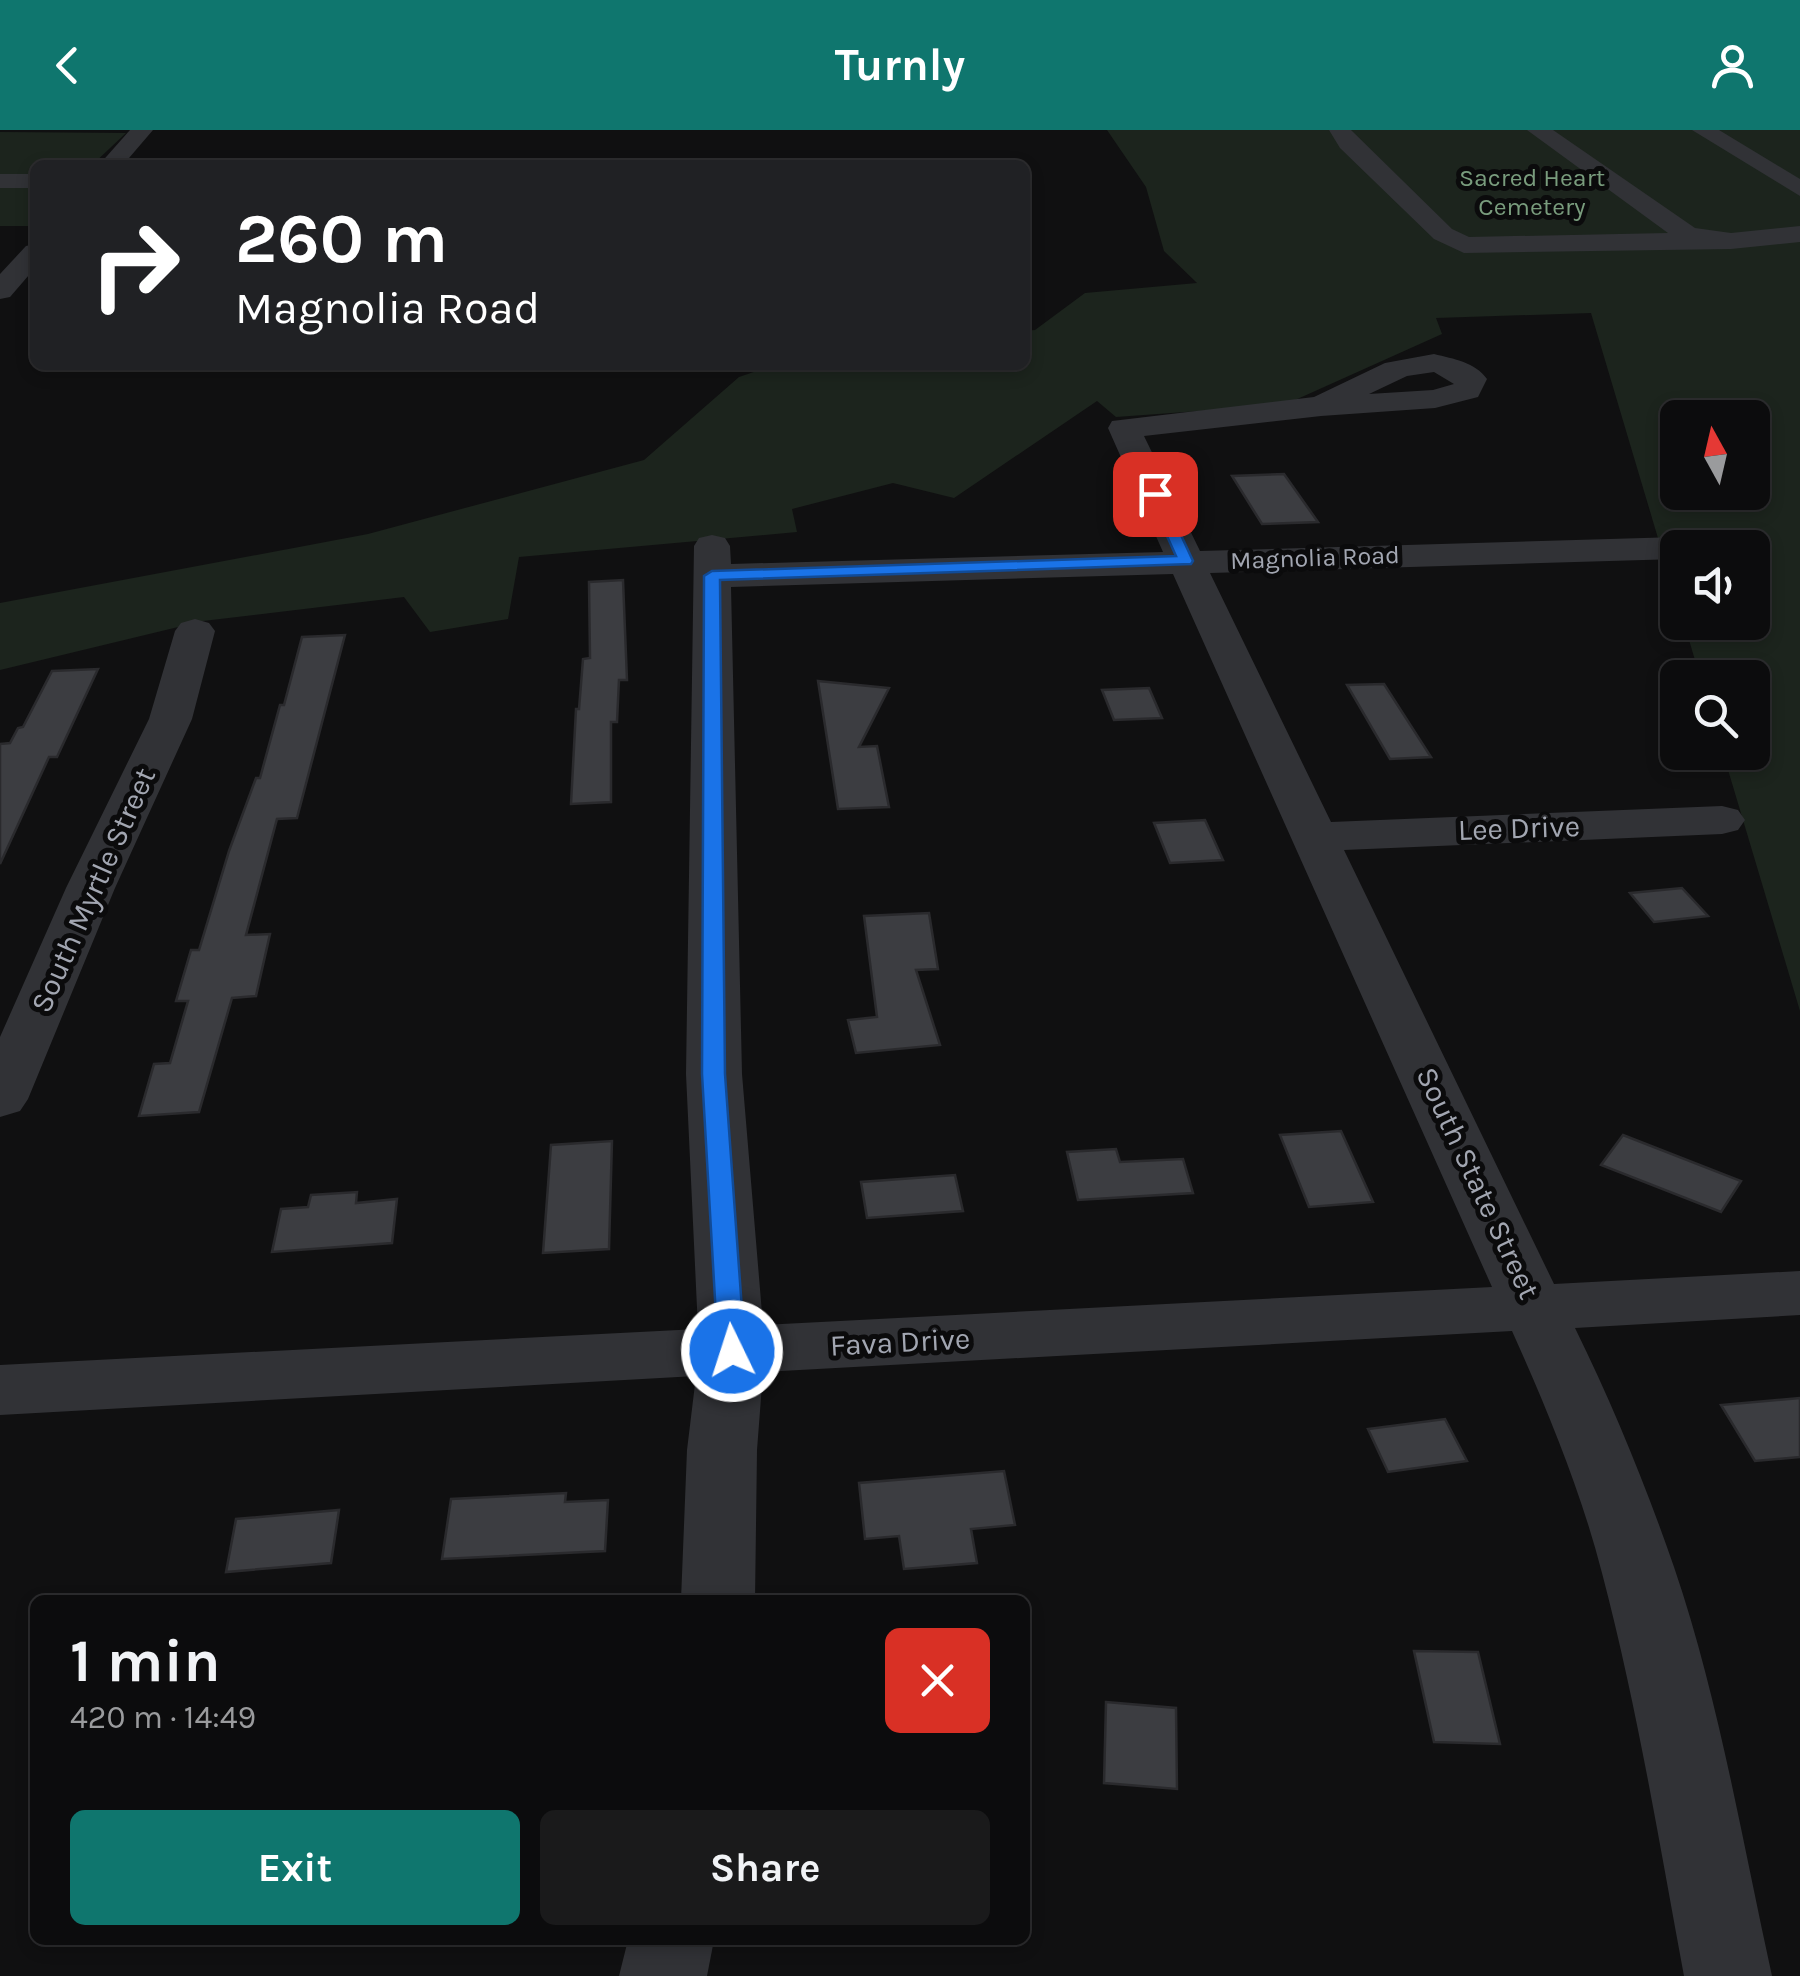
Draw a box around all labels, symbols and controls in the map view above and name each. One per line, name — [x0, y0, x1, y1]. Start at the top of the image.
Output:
icon: back — [40, 38, 95, 93]
icon: person — [1705, 38, 1760, 93]
text: Turnly — [835, 39, 965, 91]
park label: Sacred Heart Cemetery — [1459, 163, 1605, 221]
text: 260 m — [235, 198, 448, 280]
icon: right — [70, 200, 200, 330]
text: Magnolia Road — [235, 282, 540, 334]
north arrow — [1660, 400, 1770, 510]
map controls — [1660, 400, 1770, 770]
pin — [1113, 452, 1198, 537]
icon: arrive — [1128, 467, 1183, 522]
button: sound — [1660, 530, 1770, 640]
street label: Magnolia Road — [1230, 540, 1400, 575]
button: search — [1660, 660, 1770, 770]
street label: South Myrtle Street — [23, 762, 163, 1018]
street label: Lee Drive — [1457, 808, 1581, 848]
street label: South State Street — [1409, 1062, 1547, 1304]
position arrow — [680, 1299, 784, 1403]
street label: Fava Drive — [829, 1320, 971, 1364]
text: 1 min — [70, 1626, 221, 1696]
button: close — [885, 1628, 990, 1733]
text: 420 m · 14:49 — [70, 1699, 256, 1736]
button: Exit — [70, 1810, 520, 1925]
button: Share — [540, 1810, 990, 1925]

